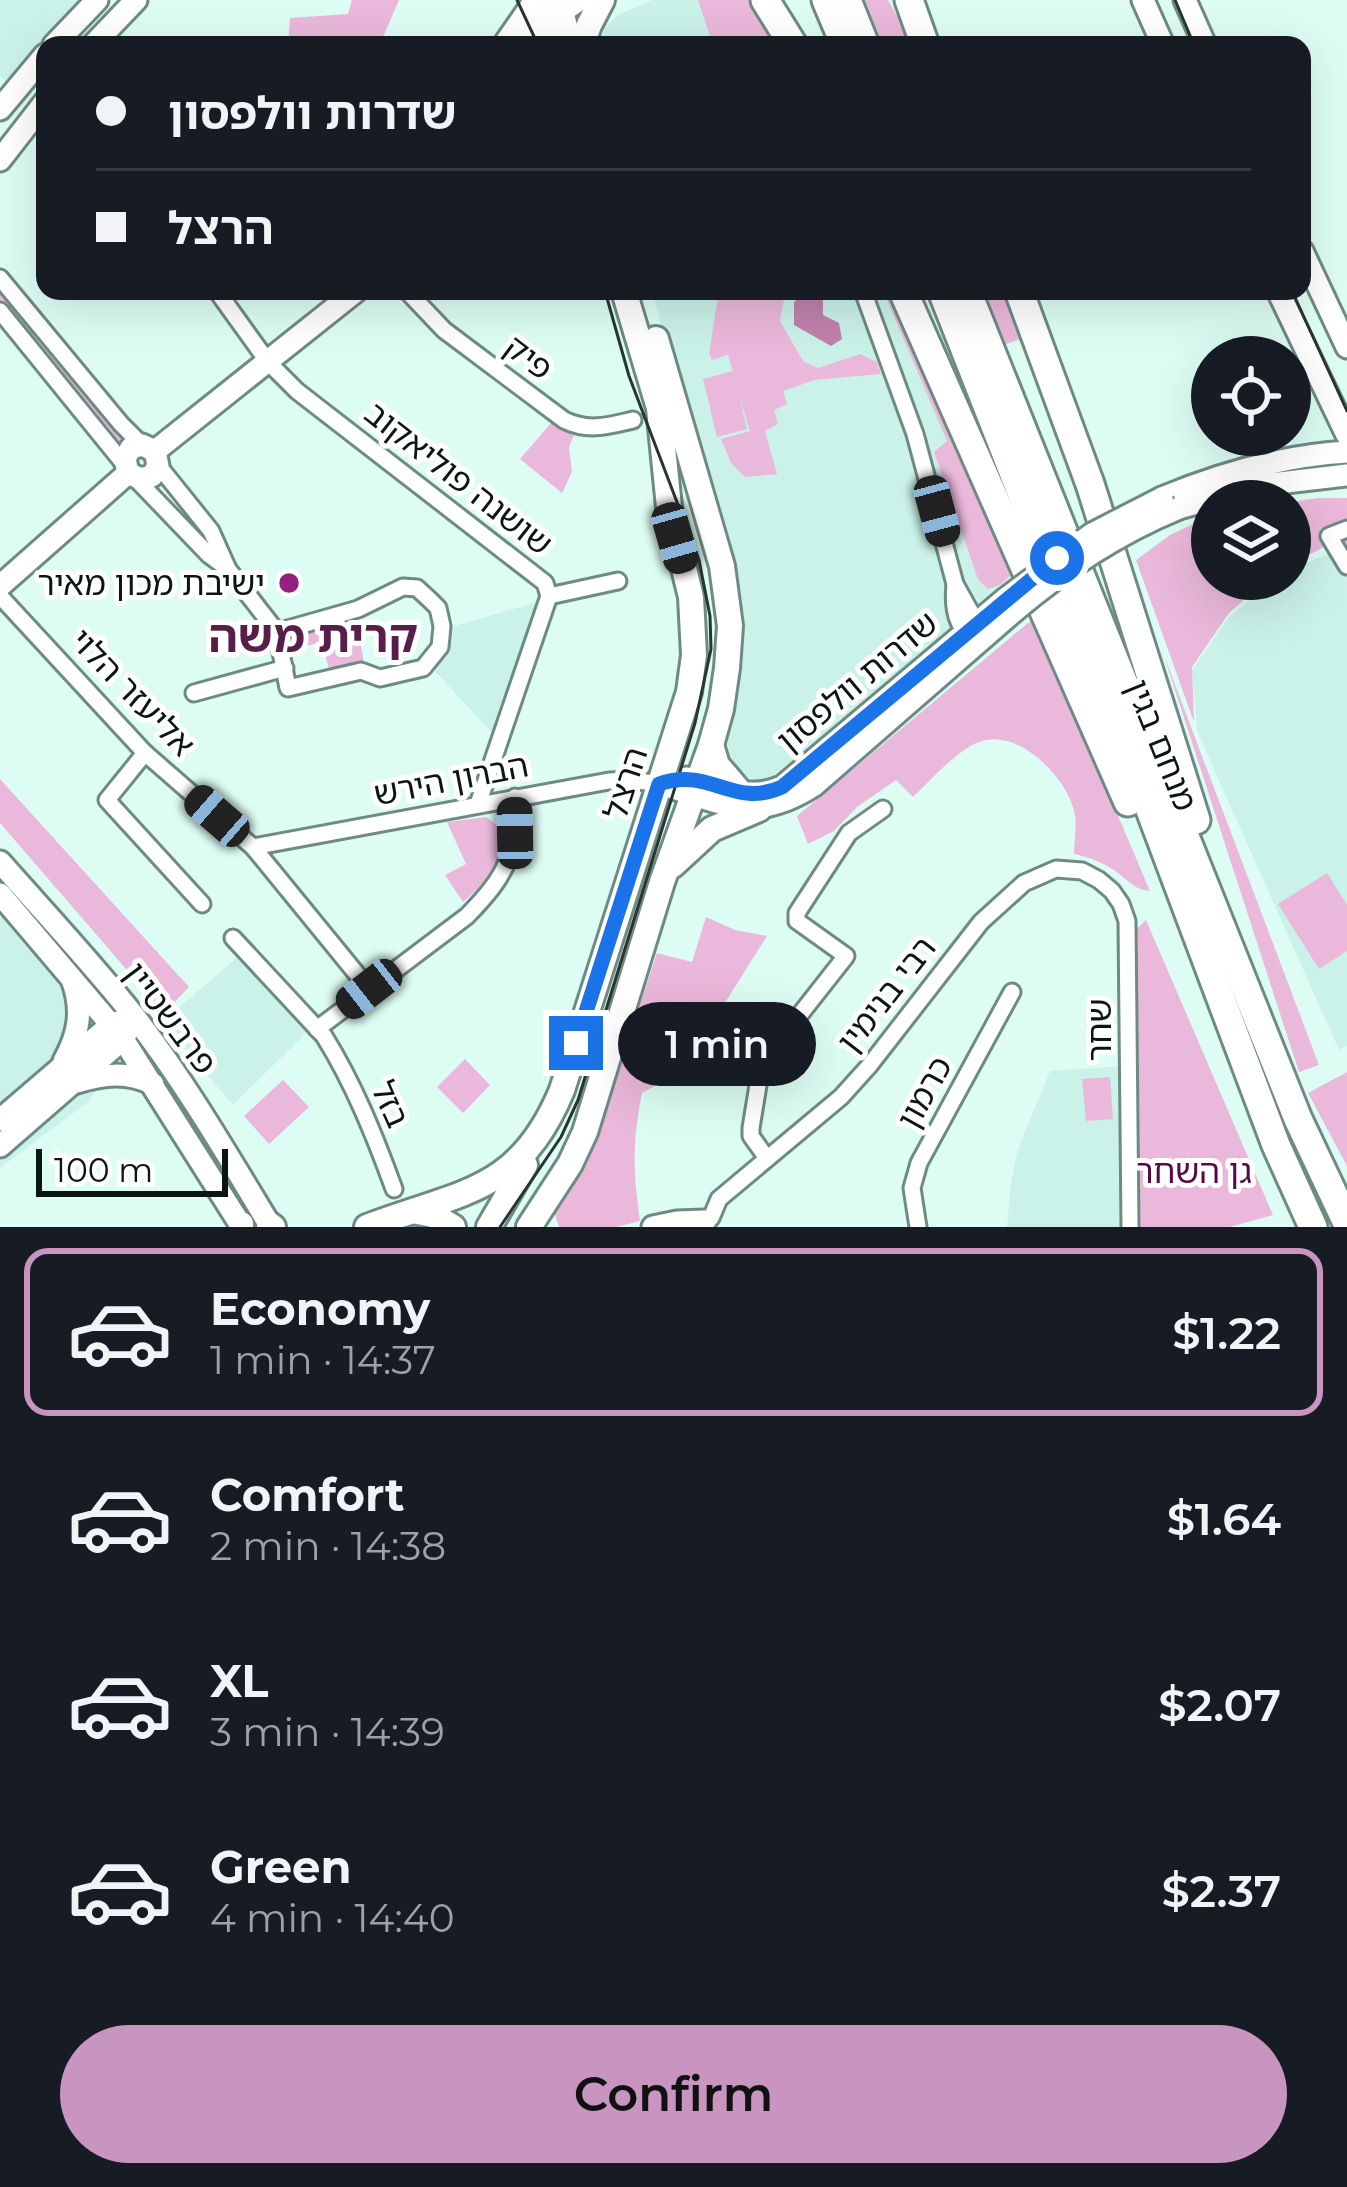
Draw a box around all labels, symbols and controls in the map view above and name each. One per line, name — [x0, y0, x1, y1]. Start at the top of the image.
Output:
text: שדרות וולפסון — [168, 85, 457, 140]
text: הרצל — [168, 200, 274, 255]
street label: פיק — [497, 326, 561, 388]
map controls — [1191, 336, 1311, 600]
button: locate — [1191, 336, 1311, 456]
street label: שושנה פוליאקוב — [357, 393, 561, 563]
car — [910, 472, 964, 550]
button: layers — [1191, 480, 1311, 600]
car — [648, 498, 702, 578]
route start — [1030, 531, 1084, 585]
place label: ישיבת מכון מאיר — [38, 563, 265, 603]
marker: ישיבת מכון מאיר — [276, 570, 302, 596]
street label: שדרות וולפסון — [769, 602, 945, 760]
district label: קרית משה — [208, 608, 418, 663]
street label: אליעזר הלוי — [62, 620, 204, 764]
street label: מנחם בגין — [1118, 673, 1206, 817]
street label: הרצל — [595, 742, 655, 824]
street label: הברון הירש — [370, 744, 532, 814]
car — [178, 779, 256, 853]
car — [496, 797, 534, 869]
street label: רבי בנימין — [828, 928, 944, 1060]
car — [330, 953, 408, 1025]
street label: פרבשטיין — [116, 954, 226, 1082]
street label: שחר — [1079, 998, 1119, 1062]
callout: 1 min — [618, 1001, 816, 1085]
route end — [549, 1016, 603, 1070]
text: 1 min — [665, 1020, 769, 1068]
street label: כרמון — [888, 1049, 960, 1135]
street label: בזל — [363, 1074, 419, 1134]
scale bar — [36, 1143, 228, 1196]
text: 100 m — [54, 1150, 153, 1190]
park label: גן השחר — [1136, 1151, 1252, 1191]
icon: car — [66, 1278, 174, 1386]
text: Economy — [210, 1281, 430, 1336]
text: $1.22 — [1172, 1305, 1281, 1360]
text: 1 min · 14:37 — [210, 1336, 436, 1384]
icon: car — [66, 1464, 174, 1572]
text: Comfort — [210, 1467, 405, 1522]
text: $1.64 — [1167, 1491, 1281, 1546]
text: 2 min · 14:38 — [210, 1522, 446, 1570]
icon: car — [66, 1650, 174, 1758]
text: XL — [210, 1653, 268, 1708]
text: $2.07 — [1158, 1677, 1281, 1732]
text: 3 min · 14:39 — [210, 1708, 445, 1756]
icon: car — [66, 1836, 174, 1944]
text: Green — [210, 1839, 352, 1894]
text: $2.37 — [1162, 1863, 1281, 1918]
text: 4 min · 14:40 — [210, 1894, 454, 1942]
button: Confirm — [60, 2025, 1287, 2163]

